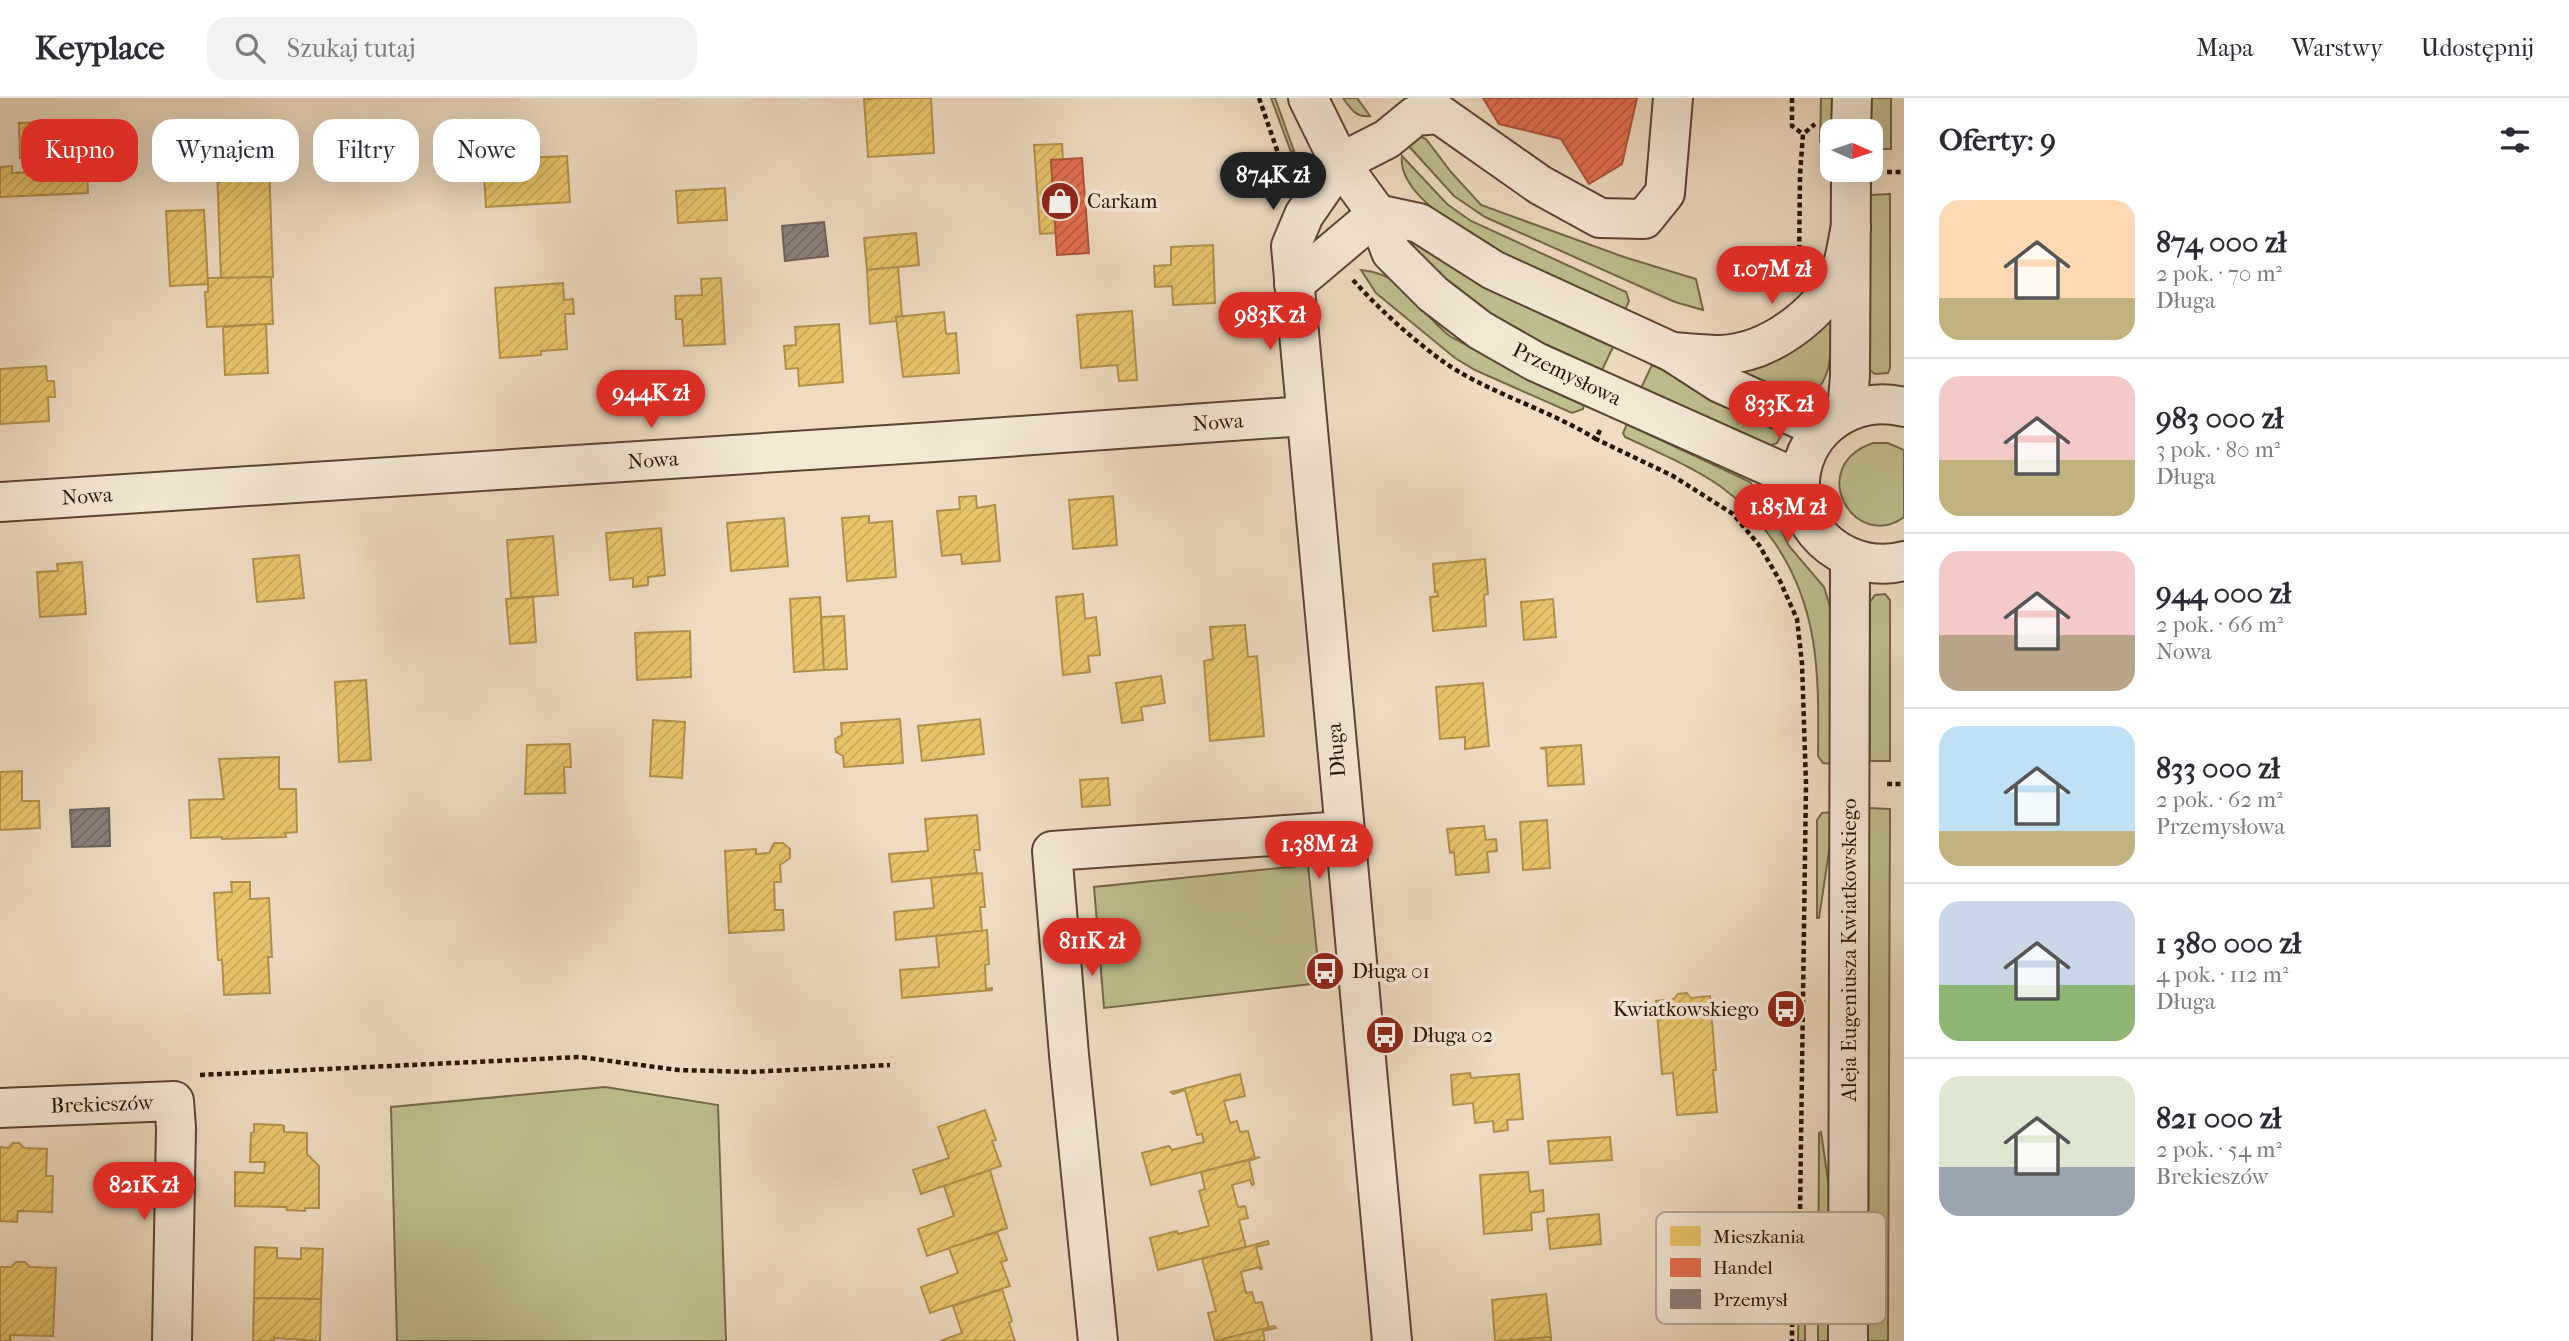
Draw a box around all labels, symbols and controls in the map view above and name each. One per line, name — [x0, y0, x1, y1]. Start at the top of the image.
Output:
search box — [207, 17, 697, 80]
text: Keyplace — [35, 29, 165, 68]
icon: search — [231, 29, 269, 67]
text: Szukaj tutaj — [287, 33, 416, 64]
text: Mapa — [2196, 34, 2253, 62]
text: Warstwy — [2291, 34, 2383, 62]
text: Udostępnij — [2421, 34, 2534, 62]
chip: Kupno — [21, 119, 138, 182]
chip: Wynajem — [152, 119, 299, 182]
chip: Filtry — [313, 119, 419, 182]
chip: Nowe — [433, 119, 540, 182]
north arrow — [1820, 119, 1883, 182]
map controls — [1820, 119, 1883, 182]
icon: filters — [2496, 121, 2534, 159]
text: Oferty: 9 — [1939, 123, 2056, 158]
pin: 874K zł — [1208, 152, 1338, 212]
text: 874K zł — [1236, 161, 1310, 188]
shop icon: Carkam — [1039, 180, 1081, 222]
place label: Carkam — [1087, 189, 1158, 213]
text: 874 000 zł — [2156, 225, 2287, 260]
icon: home — [1995, 228, 2079, 312]
pin: 1.07M zł — [1700, 246, 1844, 306]
text: 1.07M zł — [1733, 255, 1811, 282]
text: 2 pok. · 70 m² — [2156, 260, 2282, 287]
text: Długa — [2156, 287, 2216, 314]
pin: 983K zł — [1205, 292, 1335, 352]
text: 983K zł — [1234, 301, 1306, 328]
street label: Przemysłowa — [1509, 337, 1625, 411]
pin: 944K zł — [586, 370, 716, 430]
text: 944K zł — [612, 379, 690, 406]
pin: 833K zł — [1714, 382, 1844, 441]
text: 833K zł — [1745, 390, 1813, 417]
text: 983 000 zł — [2156, 401, 2283, 436]
icon: home — [1995, 404, 2079, 488]
street label: Nowa — [1192, 408, 1244, 436]
text: 3 pok. · 80 m² — [2156, 436, 2280, 463]
street label: Nowa — [627, 446, 679, 474]
text: Długa — [2156, 463, 2216, 490]
street label: Nowa — [61, 482, 113, 510]
pin: 1.85M zł — [1716, 484, 1860, 544]
text: 1.85M zł — [1750, 493, 1826, 520]
text: 944 000 zł — [2156, 576, 2291, 611]
icon: home — [1995, 579, 2079, 663]
text: 2 pok. · 66 m² — [2156, 611, 2283, 638]
text: Nowa — [2156, 638, 2212, 665]
street label: Długa — [1322, 722, 1350, 778]
text: 833 000 zł — [2156, 751, 2280, 786]
icon: home — [1995, 754, 2079, 838]
text: 2 pok. · 62 m² — [2156, 786, 2283, 813]
street label: Aleja Eugeniusza Kwiatkowskiego — [1837, 798, 1861, 1103]
text: Przemysłowa — [2156, 813, 2285, 840]
pin: 1.38M zł — [1247, 822, 1391, 881]
text: 1.38M zł — [1281, 830, 1357, 857]
pin: 811K zł — [1027, 918, 1157, 978]
text: 1 380 000 zł — [2156, 926, 2301, 961]
text: 811K zł — [1059, 927, 1125, 954]
icon: home — [1995, 929, 2079, 1013]
bus stop icon: Długa 01 — [1304, 950, 1346, 992]
place label: Długa 01 — [1352, 959, 1430, 983]
text: 4 pok. · 112 m² — [2156, 961, 2288, 988]
bus stop icon: Kwiatkowskiego — [1765, 988, 1807, 1030]
text: Długa — [2156, 988, 2216, 1015]
place label: Kwiatkowskiego — [1613, 997, 1759, 1021]
bus stop icon: Długa 02 — [1364, 1014, 1406, 1056]
place label: Długa 02 — [1412, 1023, 1494, 1047]
street label: Brekieszów — [50, 1090, 155, 1118]
text: 821 000 zł — [2156, 1101, 2281, 1136]
icon: home — [1995, 1104, 2079, 1188]
text: 2 pok. · 54 m² — [2156, 1136, 2282, 1163]
pin: 821K zł — [79, 1162, 209, 1222]
text: Brekieszów — [2156, 1163, 2269, 1190]
text: 821K zł — [109, 1171, 179, 1198]
legend — [1656, 1212, 1886, 1324]
text: Mieszkania — [1713, 1226, 1805, 1248]
text: Handel — [1713, 1257, 1773, 1279]
text: Przemysł — [1713, 1289, 1789, 1311]

